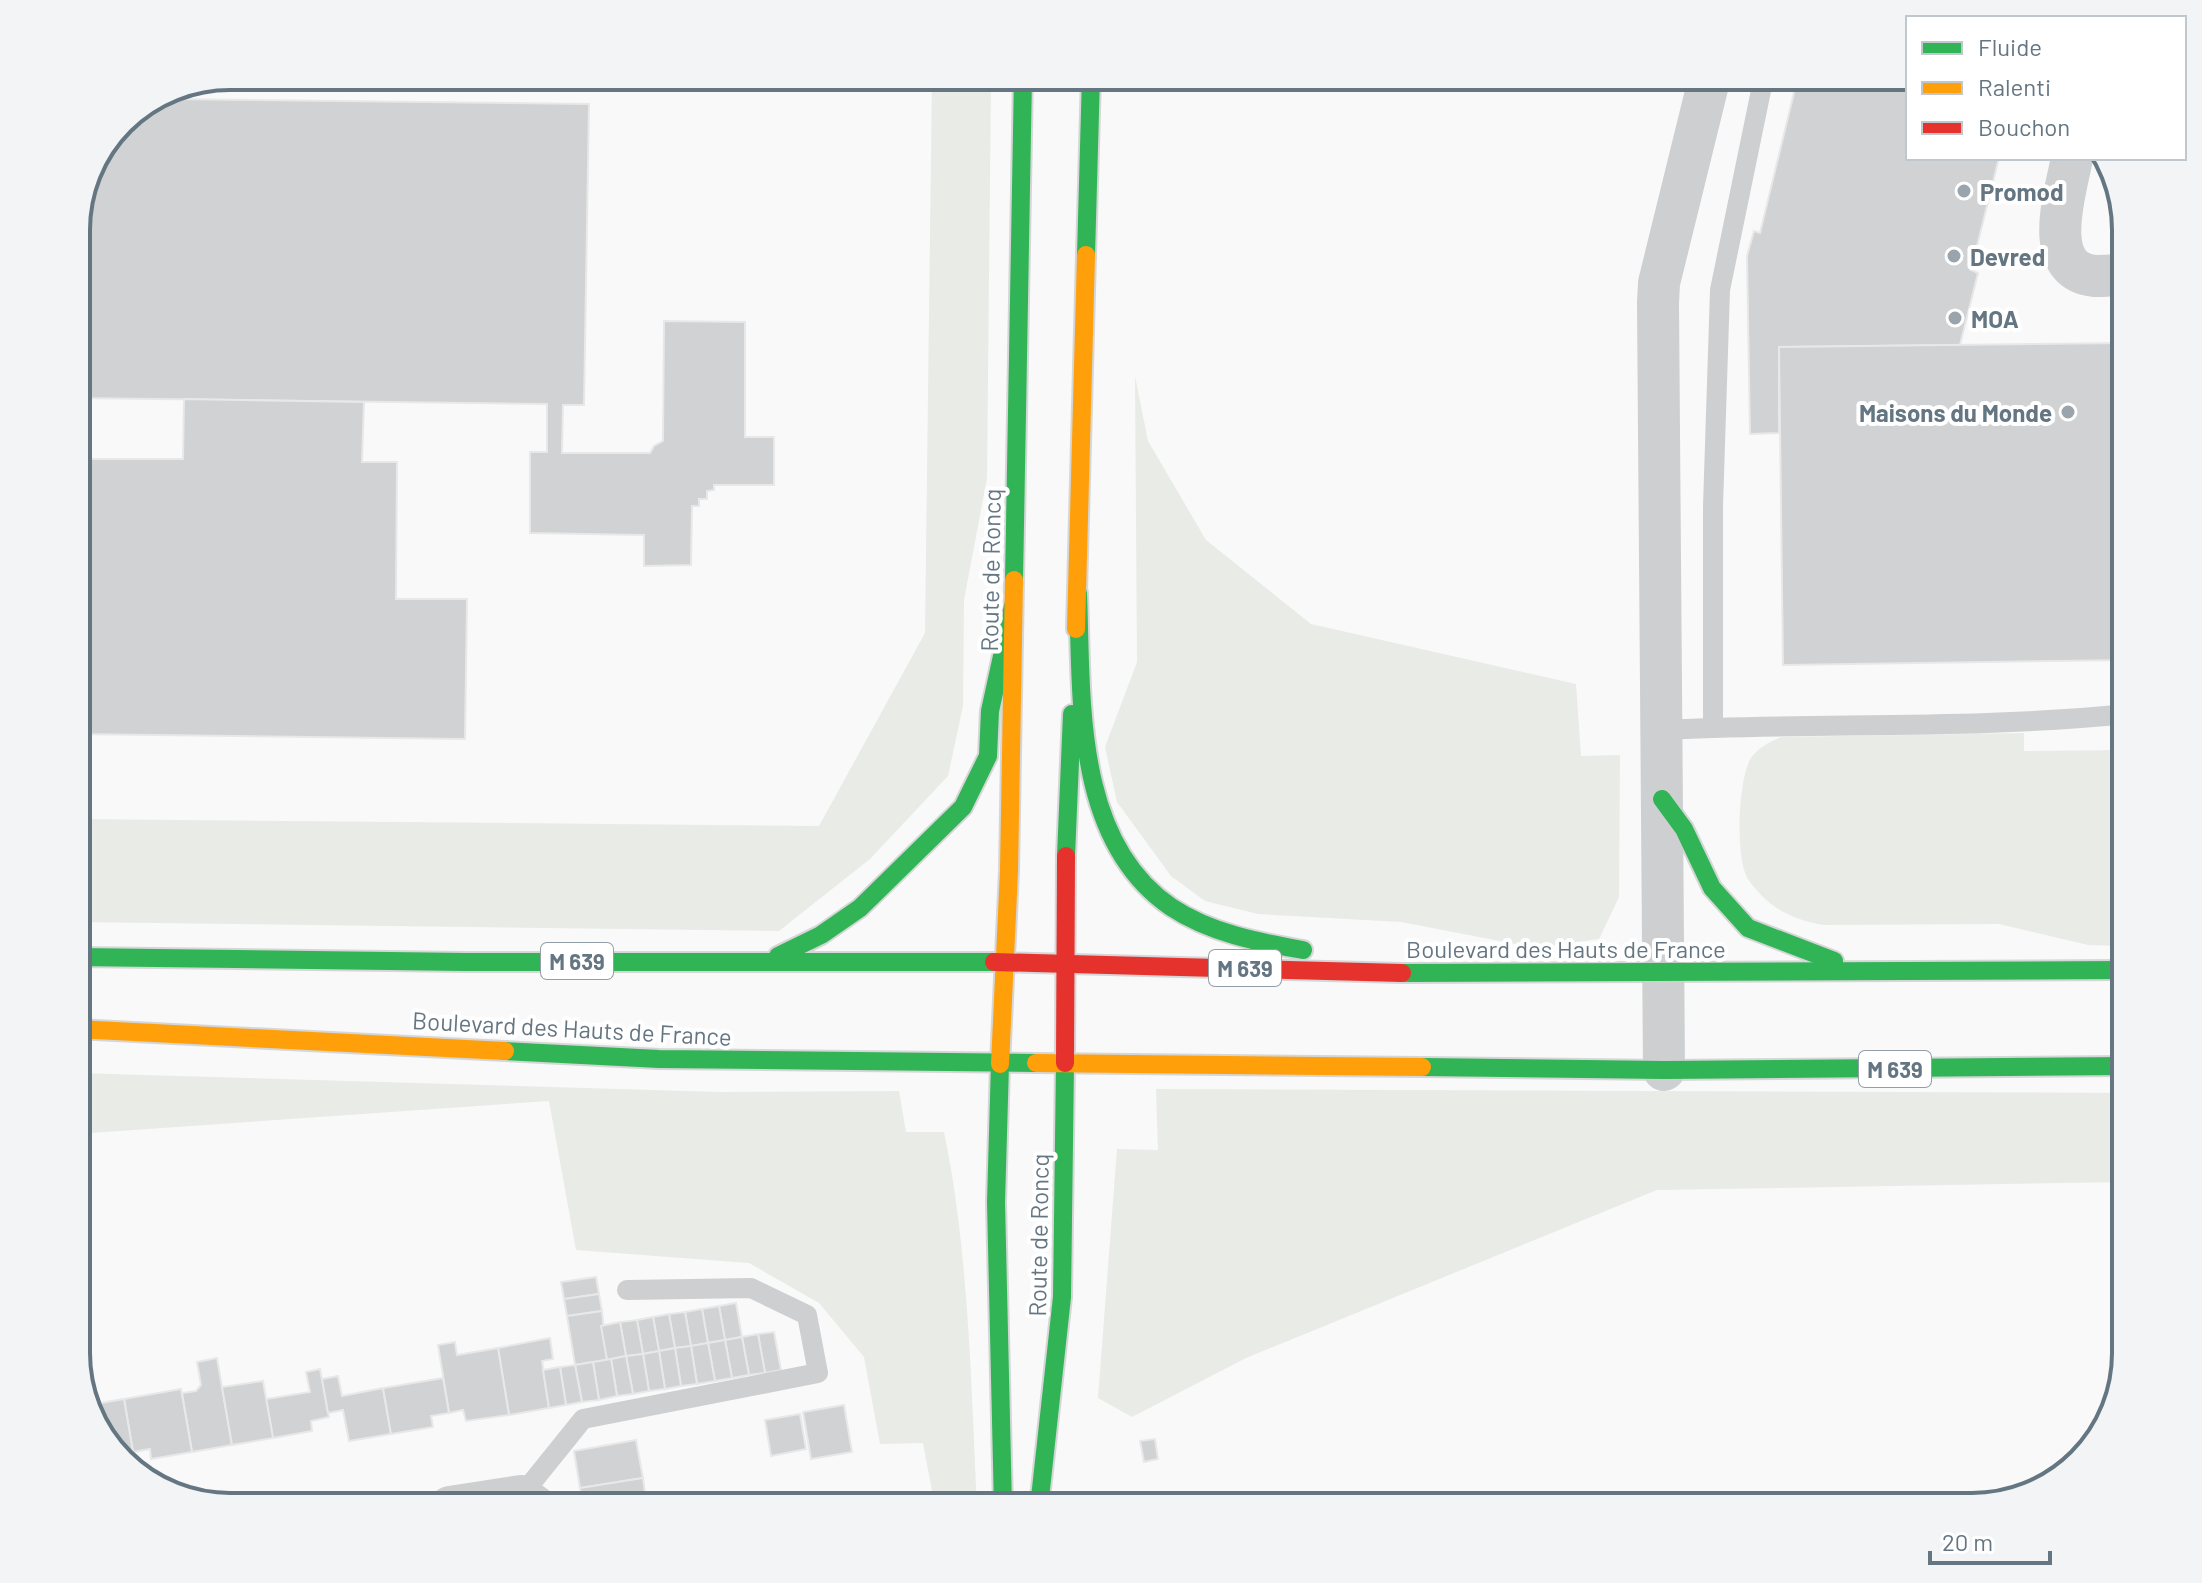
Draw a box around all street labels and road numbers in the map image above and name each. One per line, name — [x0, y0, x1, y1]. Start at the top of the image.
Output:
street label: Route de Roncq — [974, 488, 1006, 652]
street label: Boulevard des Hauts de France — [1406, 934, 1726, 963]
road number: M 639 — [541, 943, 613, 979]
road number: M 639 — [1209, 950, 1281, 986]
street label: Boulevard des Hauts de France — [412, 1005, 732, 1051]
road number: M 639 — [1859, 1051, 1931, 1087]
street label: Route de Roncq — [1022, 1153, 1054, 1317]

